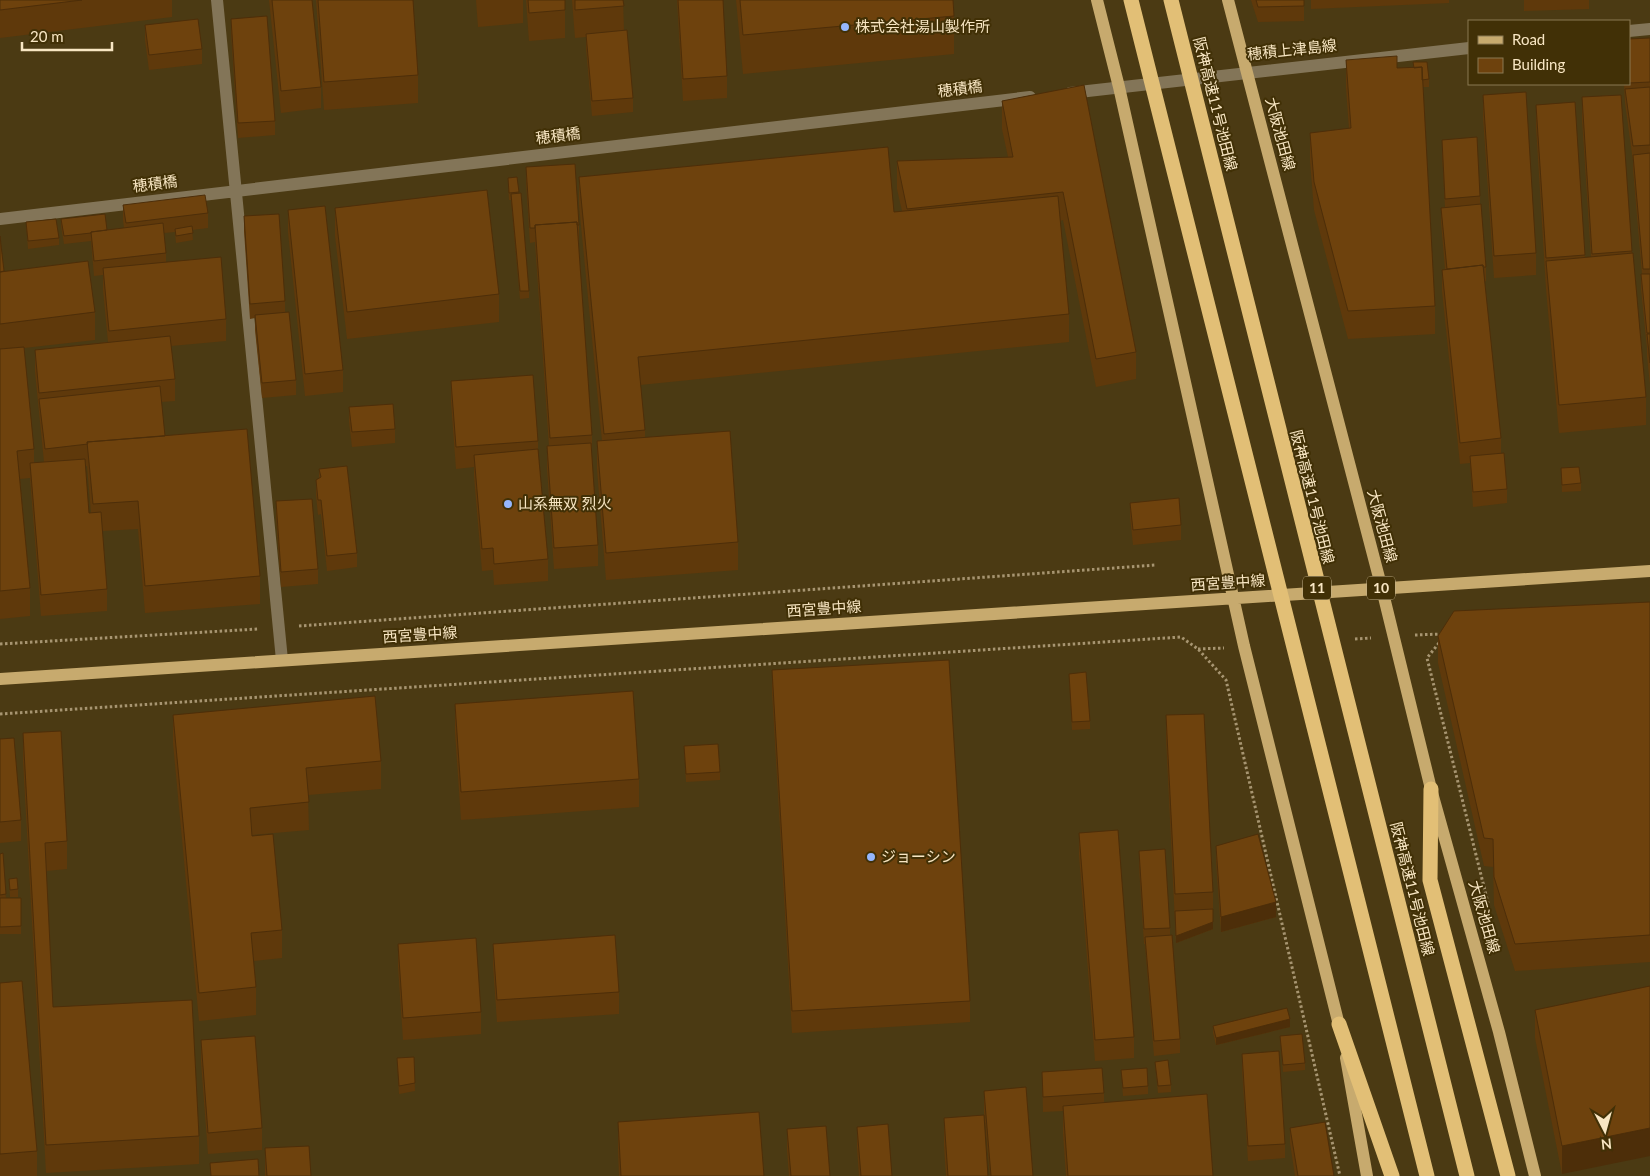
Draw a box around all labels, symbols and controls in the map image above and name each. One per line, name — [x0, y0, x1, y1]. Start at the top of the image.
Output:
place label: 株式会社湯山製作所 — [855, 17, 990, 35]
scale bar — [22, 20, 112, 52]
legend — [1468, 20, 1630, 85]
marker: 株式会社湯山製作所 — [839, 21, 851, 33]
text: 20 m — [30, 27, 64, 45]
text: Road — [1512, 30, 1545, 48]
street label: 阪神高速11号池田線 — [1191, 35, 1241, 173]
street label: 穂積上津島線 — [1246, 35, 1338, 63]
text: Building — [1512, 55, 1565, 73]
street label: 穂積橋 — [936, 76, 983, 100]
street label: 大阪池田線 — [1263, 95, 1299, 172]
street label: 穂積橋 — [534, 123, 581, 147]
street label: 穂積橋 — [131, 171, 178, 195]
street label: 阪神高速11号池田線 — [1288, 428, 1338, 566]
street label: 大阪池田線 — [1365, 487, 1401, 564]
place label: 山系無双 烈火 — [518, 494, 612, 512]
marker: 山系無双 烈火 — [502, 498, 514, 510]
street label: 西宮豊中線 — [1190, 570, 1266, 594]
road number: 11 — [1303, 576, 1331, 600]
road number: 10 — [1367, 576, 1395, 600]
street label: 西宮豊中線 — [786, 596, 862, 620]
street label: 西宮豊中線 — [382, 622, 458, 646]
street label: 阪神高速11号池田線 — [1388, 820, 1438, 958]
place label: ジョーシン — [881, 847, 956, 865]
marker: ジョーシン — [865, 851, 877, 863]
street label: 大阪池田線 — [1466, 878, 1504, 955]
north arrow — [1580, 1106, 1630, 1156]
text: N — [1600, 1135, 1613, 1153]

